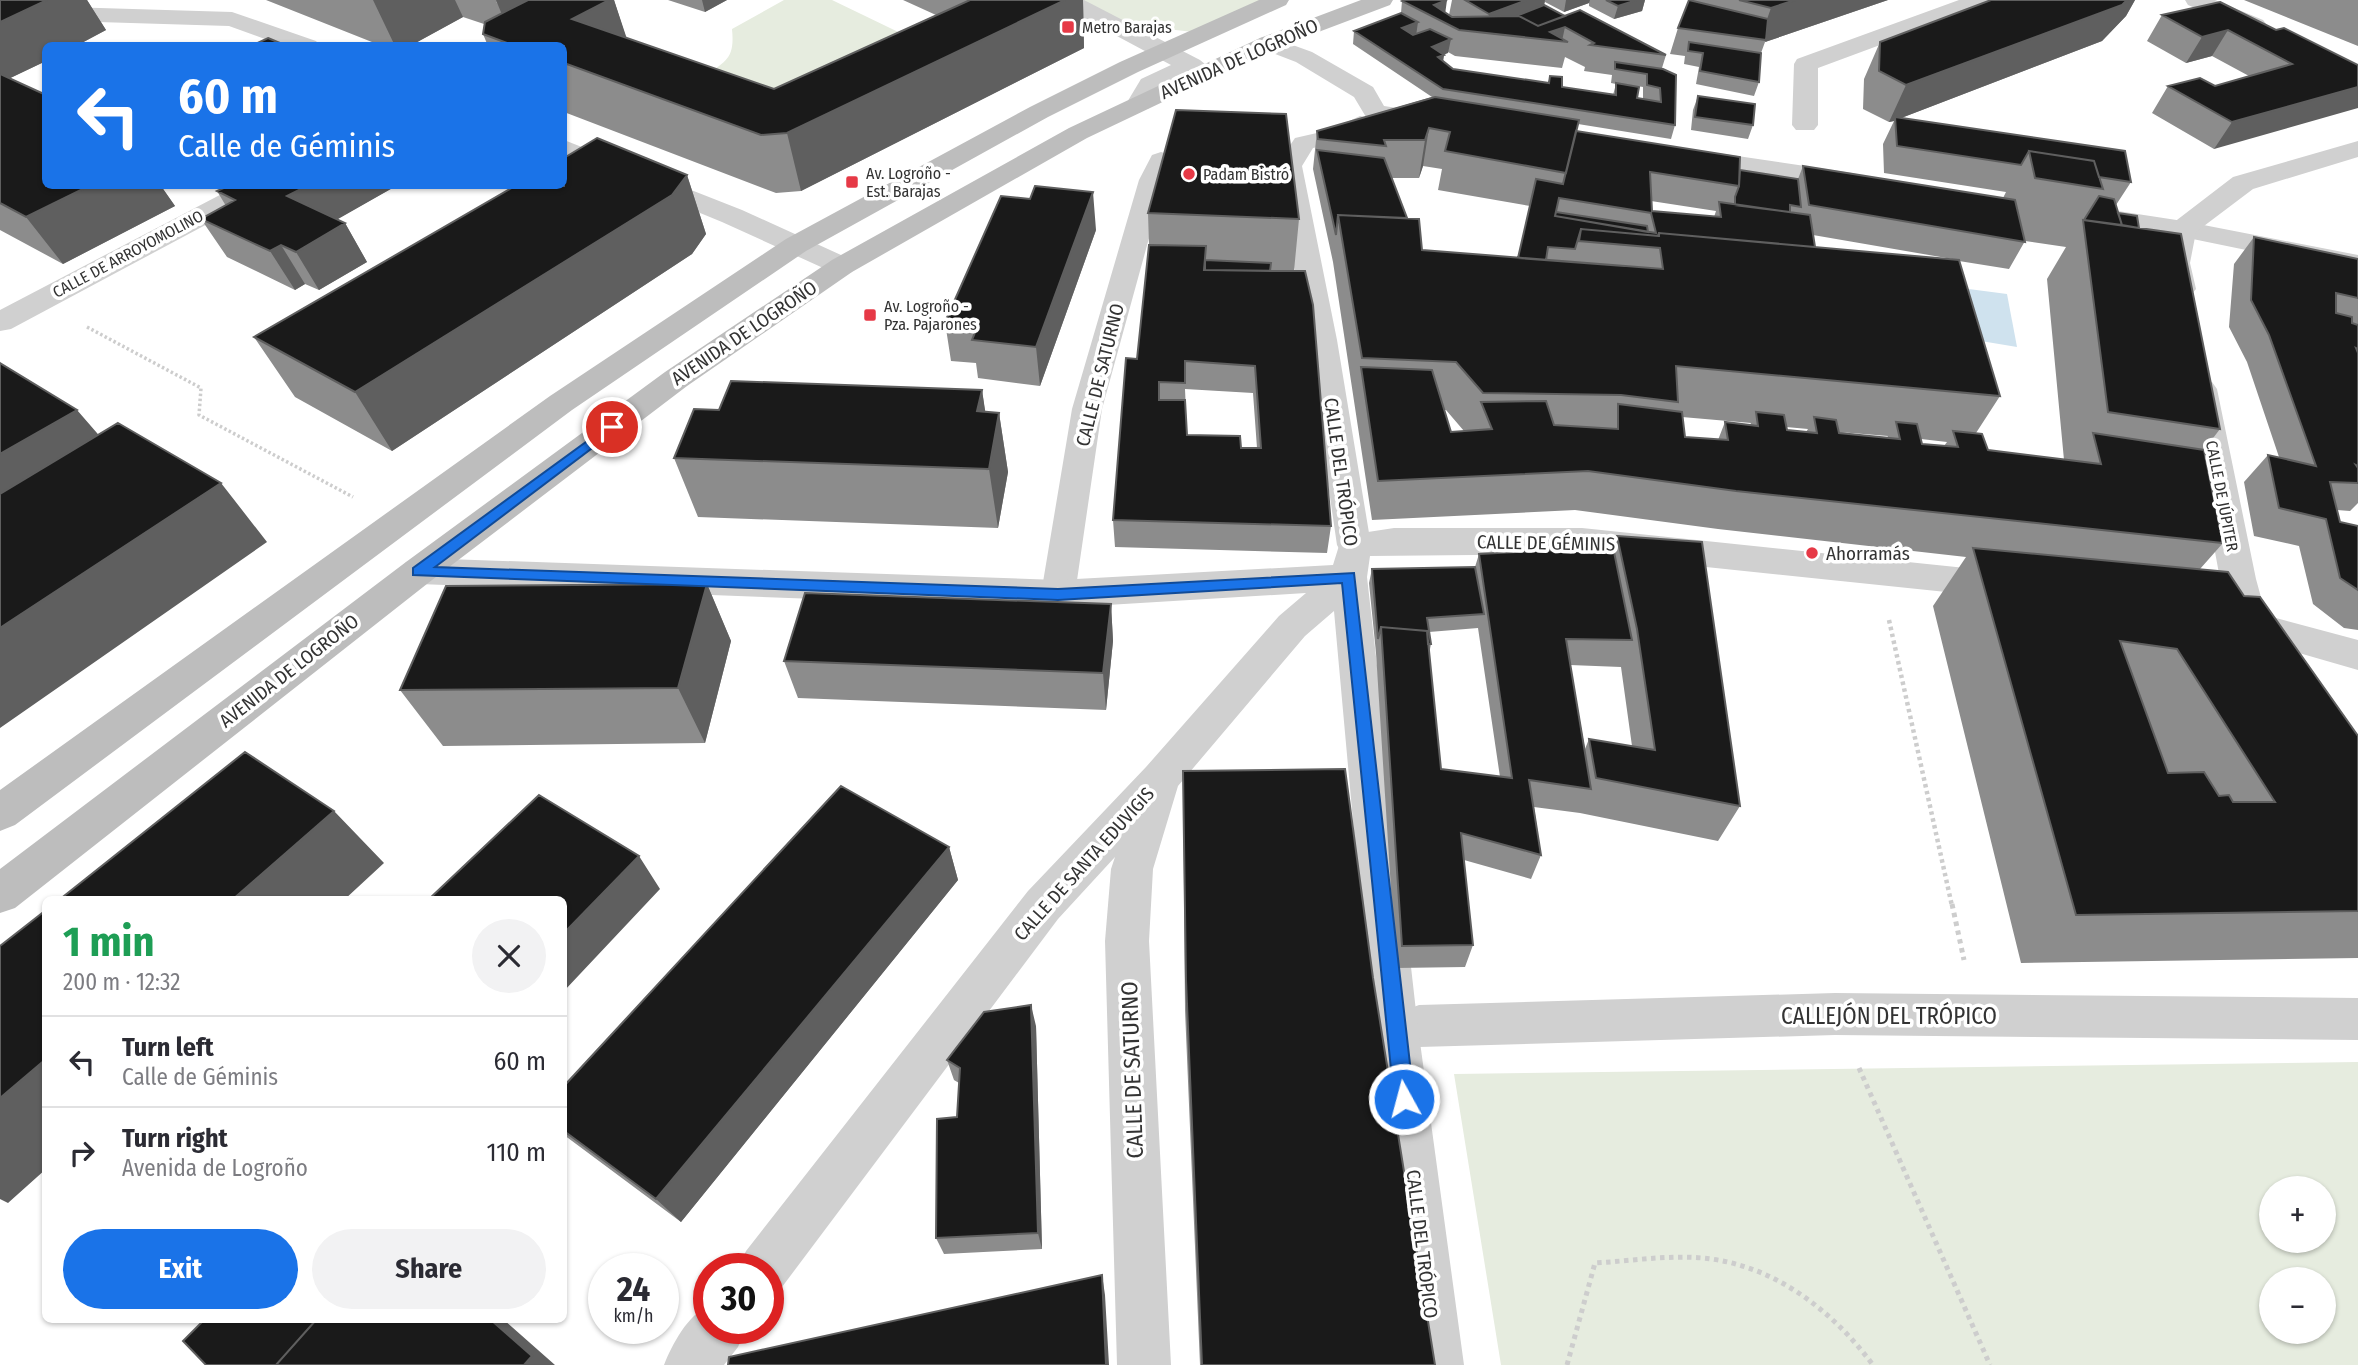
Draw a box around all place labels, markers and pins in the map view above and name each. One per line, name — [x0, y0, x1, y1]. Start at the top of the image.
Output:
place label: Metro Barajas — [1082, 18, 1172, 37]
marker: Metro Barajas — [1060, 19, 1076, 35]
place label: Av. Logroño - Est. Barajas — [866, 164, 951, 201]
place label: Padam Bistró — [1203, 165, 1289, 184]
marker: Padam Bistró — [1181, 166, 1197, 182]
marker: Av. Logroño - Est. Barajas — [844, 174, 860, 190]
place label: Av. Logroño - Pza. Pajarones — [884, 297, 977, 334]
marker: Av. Logroño - Pza. Pajarones — [862, 307, 878, 323]
pin — [582, 397, 642, 457]
place label: Ahorramás — [1826, 542, 1910, 565]
marker: Ahorramás — [1804, 545, 1820, 561]

